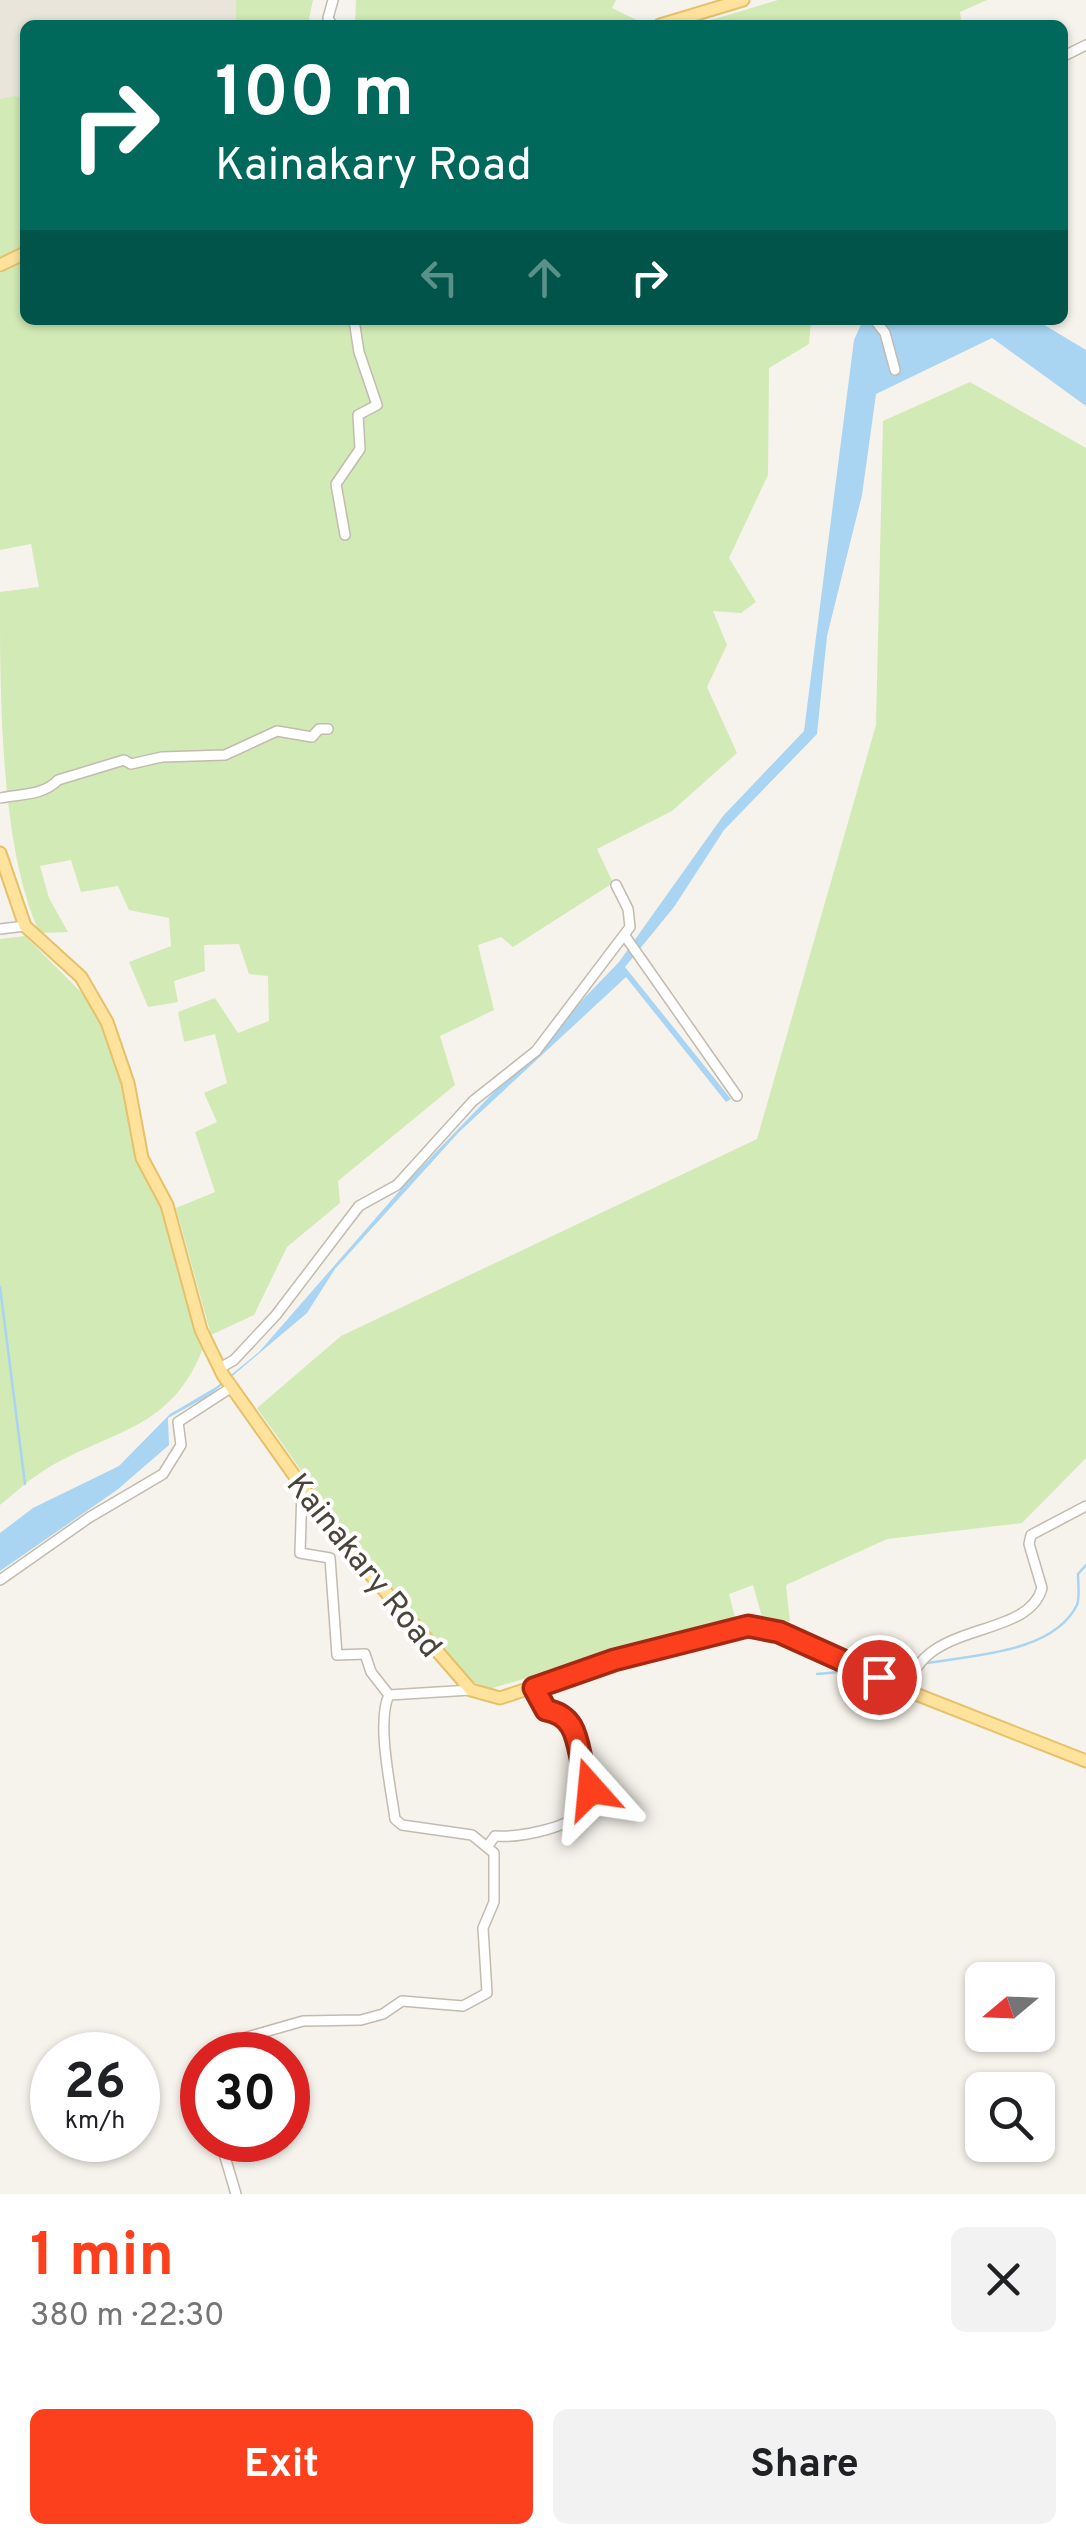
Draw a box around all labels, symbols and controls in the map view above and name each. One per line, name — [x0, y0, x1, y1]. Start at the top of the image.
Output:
text: 100 m — [215, 52, 414, 141]
icon: right — [50, 60, 180, 190]
text: Kainakary Road — [215, 139, 532, 196]
icon: left — [412, 250, 467, 305]
icon: ahead — [517, 250, 572, 305]
icon: right — [622, 250, 677, 305]
street label: Kainakary Road — [276, 1467, 449, 1667]
pin — [837, 1635, 922, 1720]
icon: arrive — [852, 1650, 907, 1705]
position arrow — [539, 1737, 643, 1841]
north arrow — [965, 1962, 1055, 2052]
map controls — [965, 1962, 1055, 2162]
speed limit sign: 30 — [180, 2032, 310, 2162]
text: 26 — [64, 2053, 126, 2116]
button: search — [965, 2072, 1055, 2162]
text: km/h — [65, 2106, 125, 2138]
text: 1 min — [30, 2221, 174, 2297]
button: close — [951, 2227, 1056, 2332]
text: 380 m · 22:30 — [30, 2297, 225, 2337]
button: Exit — [30, 2409, 533, 2524]
button: Share — [553, 2409, 1056, 2524]

